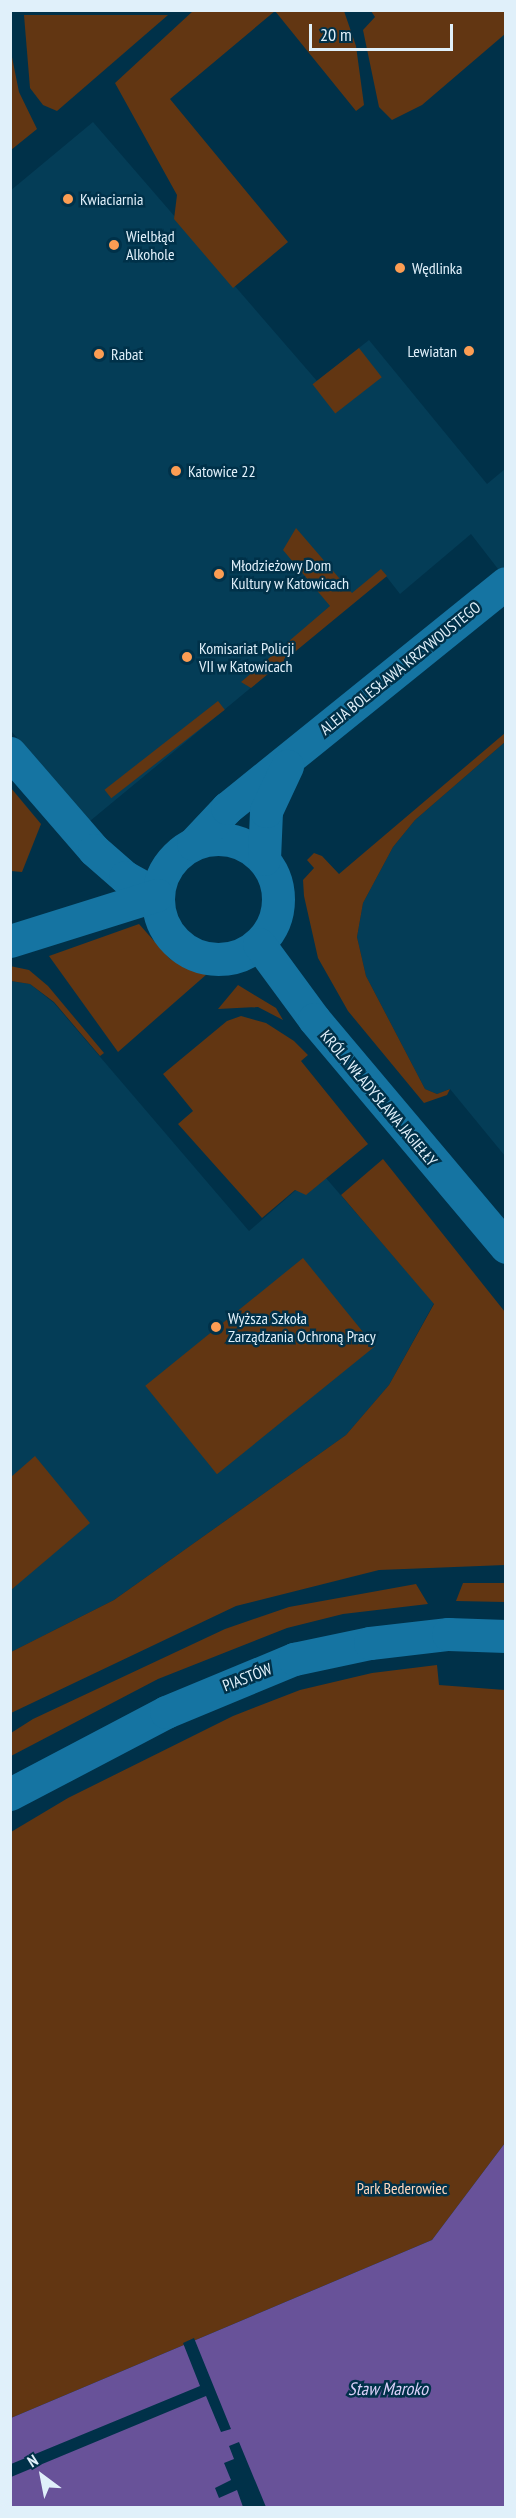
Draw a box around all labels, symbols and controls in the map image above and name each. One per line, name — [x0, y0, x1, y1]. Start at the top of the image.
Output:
scale bar — [312, 12, 456, 50]
text: 20 m — [320, 23, 352, 46]
place label: Kwiaciarnia — [80, 189, 143, 209]
marker: Kwiaciarnia — [61, 192, 75, 206]
place label: Wielbłąd Alkohole — [126, 226, 175, 264]
marker: Wielbłąd Alkohole — [107, 238, 121, 252]
place label: Wędlinka — [412, 258, 462, 278]
marker: Wędlinka — [393, 261, 407, 275]
place label: Lewiatan — [407, 341, 457, 361]
place label: Rabat — [111, 344, 143, 364]
marker: Lewiatan — [462, 344, 476, 358]
marker: Rabat — [92, 347, 106, 361]
place label: Katowice 22 — [188, 461, 256, 481]
marker: Katowice 22 — [169, 464, 183, 478]
place label: Młodzieżowy Dom Kultury w Katowicach — [231, 555, 350, 593]
marker: Młodzieżowy Dom Kultury w Katowicach — [212, 567, 226, 581]
street label: ALEJA BOLESŁAWA KRZYWOUSTEGO — [315, 597, 485, 739]
place label: Komisariat Policji VII w Katowicach — [199, 638, 294, 676]
marker: Komisariat Policji VII w Katowicach — [180, 650, 194, 664]
street label: KRÓLA WŁADYSŁAWA JAGIEŁŁY — [316, 1026, 442, 1170]
place label: Wyższa Szkoła Zarządzania Ochroną Pracy — [228, 1308, 376, 1346]
marker: Wyższa Szkoła Zarządzania Ochroną Pracy — [209, 1320, 223, 1334]
street label: PIASTÓW — [220, 1659, 274, 1695]
park label: Park Bederowiec — [356, 2178, 448, 2198]
water label: Staw Maroko — [348, 2378, 428, 2400]
north arrow — [12, 2446, 72, 2506]
text: N — [23, 2450, 41, 2472]

